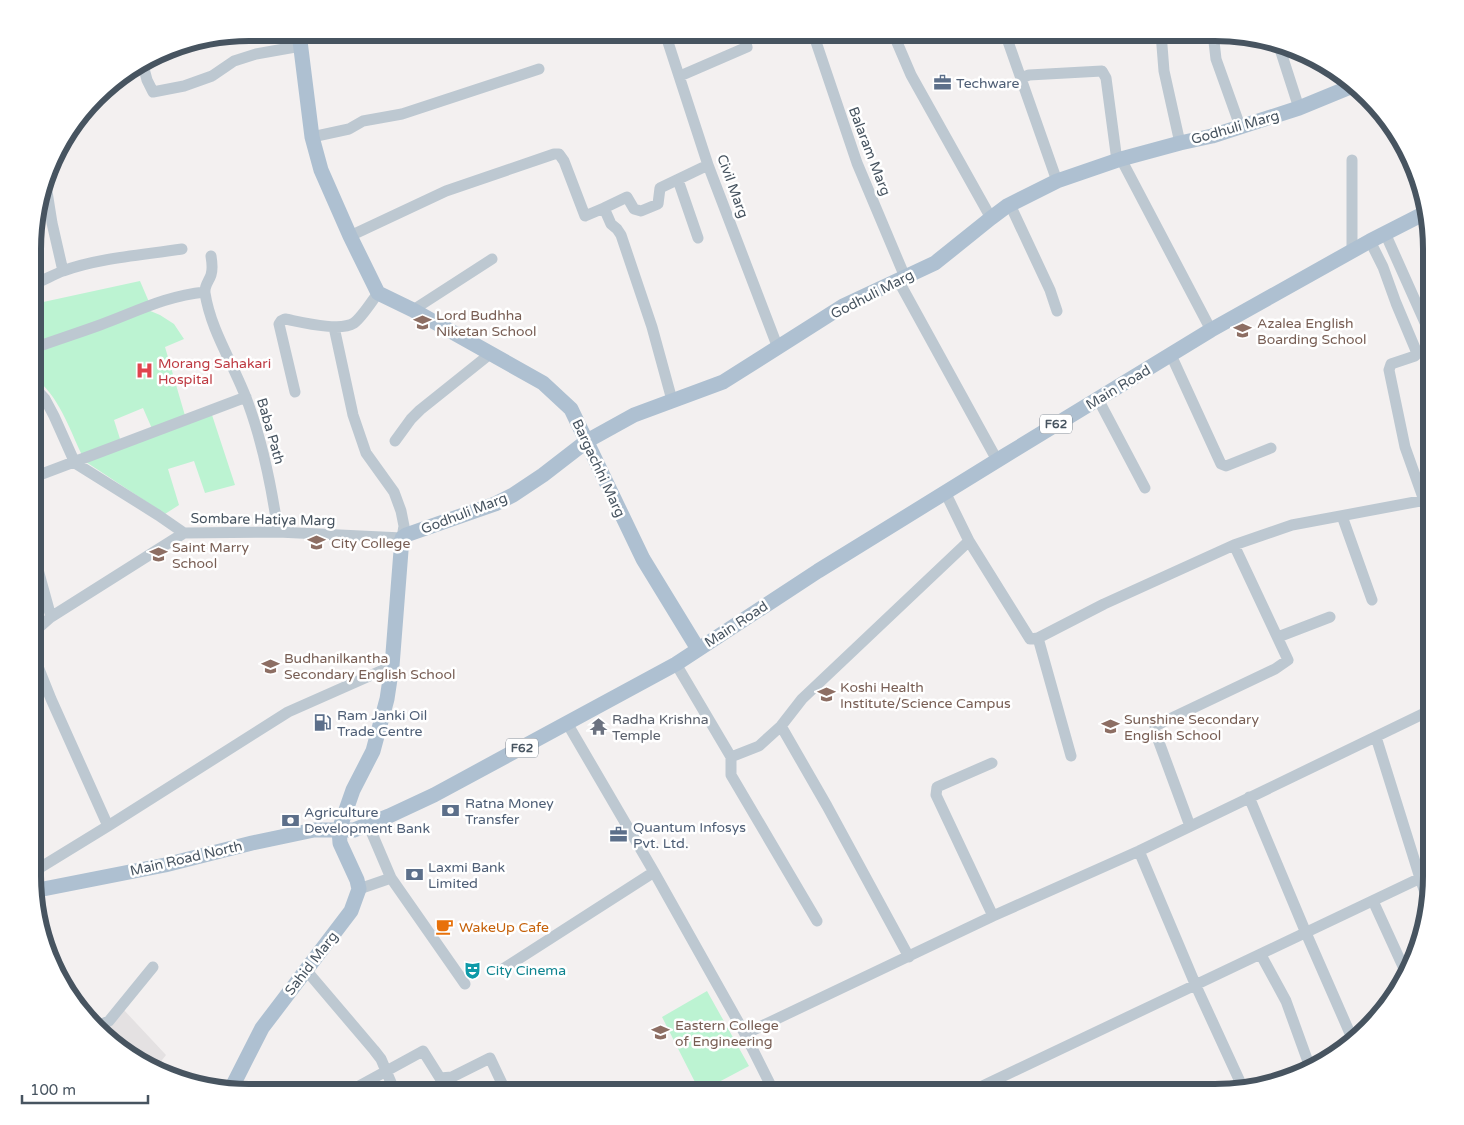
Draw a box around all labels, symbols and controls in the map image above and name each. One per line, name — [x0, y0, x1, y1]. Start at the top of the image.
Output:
office icon: Techware — [932, 73, 952, 93]
place label: Techware — [956, 75, 1019, 92]
street label: Balaram Marg — [845, 104, 894, 198]
street label: Godhuli Marg — [1189, 107, 1281, 148]
street label: Civil Marg — [713, 152, 752, 220]
street label: Godhuli Marg — [828, 266, 917, 323]
place label: Lord Budhha Niketan School — [436, 307, 537, 340]
school or university icon: Lord Budhha Niketan School — [412, 313, 432, 333]
place label: Azalea English Boarding School — [1257, 315, 1367, 348]
school or university icon: Azalea English Boarding School — [1233, 321, 1253, 341]
place label: Morang Sahakari Hospital — [158, 355, 271, 388]
hospital icon: Morang Sahakari Hospital — [134, 361, 154, 381]
street label: Main Road — [1083, 362, 1154, 413]
street label: Baba Path — [253, 396, 288, 466]
road number: F62 — [1040, 414, 1072, 434]
street label: Bargachhi Marg — [568, 416, 629, 520]
street label: Godhuli Marg — [419, 489, 510, 538]
street label: Sombare Hatiya Marg — [190, 510, 336, 529]
school or university icon: City College — [307, 533, 327, 553]
place label: City College — [331, 535, 410, 552]
place label: Saint Marry School — [172, 539, 249, 572]
school or university icon: Saint Marry School — [148, 545, 168, 565]
street label: Main Road — [701, 598, 771, 651]
place label: Budhanilkantha Secondary English School — [284, 650, 455, 683]
school or university icon: Budhanilkantha Secondary English School — [260, 656, 280, 676]
place label: Koshi Health Institute/Science Campus — [840, 679, 1011, 712]
school or university icon: Koshi Health Institute/Science Campus — [816, 685, 836, 705]
place label: Ram Janki Oil Trade Centre — [337, 707, 427, 740]
place label: Radha Krishna Temple — [612, 711, 709, 744]
place label: Sunshine Secondary English School — [1124, 711, 1259, 744]
fuel station icon: Ram Janki Oil Trade Centre — [313, 713, 333, 733]
temple icon: Radha Krishna Temple — [588, 717, 608, 737]
school or university icon: Sunshine Secondary English School — [1100, 717, 1120, 737]
road number: F62 — [506, 738, 538, 758]
place label: Ratna Money Transfer — [465, 795, 554, 828]
bank icon: Ratna Money Transfer — [441, 801, 461, 821]
place label: Agriculture Development Bank — [304, 804, 430, 837]
bank icon: Agriculture Development Bank — [280, 810, 300, 830]
place label: Quantum Infosys Pvt. Ltd. — [633, 819, 746, 852]
office icon: Quantum Infosys Pvt. Ltd. — [609, 825, 629, 845]
street label: Main Road North — [128, 837, 244, 880]
place label: Laxmi Bank Limited — [428, 859, 506, 892]
bank icon: Laxmi Bank Limited — [404, 865, 424, 885]
cafe icon: WakeUp Cafe — [435, 917, 455, 937]
place label: WakeUp Cafe — [459, 919, 549, 936]
street label: Sahid Marg — [281, 928, 342, 999]
theatre icon: City Cinema — [462, 960, 482, 980]
place label: City Cinema — [486, 962, 566, 979]
place label: Eastern College of Engineering — [675, 1017, 779, 1050]
school or university icon: Eastern College of Engineering — [651, 1023, 671, 1043]
scale bar — [22, 1072, 149, 1104]
text: 100 m — [30, 1081, 76, 1099]

